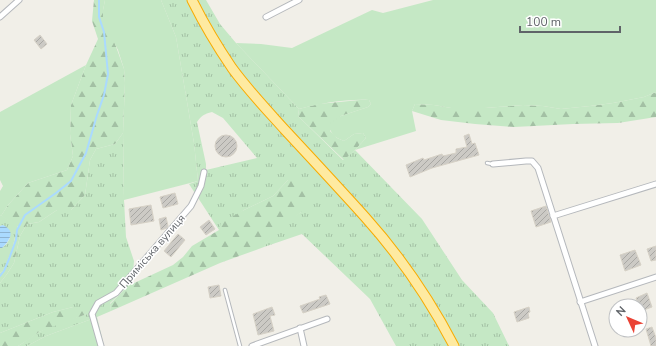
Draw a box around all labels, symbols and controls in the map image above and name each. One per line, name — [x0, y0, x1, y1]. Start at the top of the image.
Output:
scale bar — [520, 8, 620, 34]
text: 100 m — [526, 14, 561, 30]
street label: Приміська вулиця — [116, 211, 189, 292]
north arrow — [608, 298, 648, 338]
text: N — [613, 303, 629, 320]

